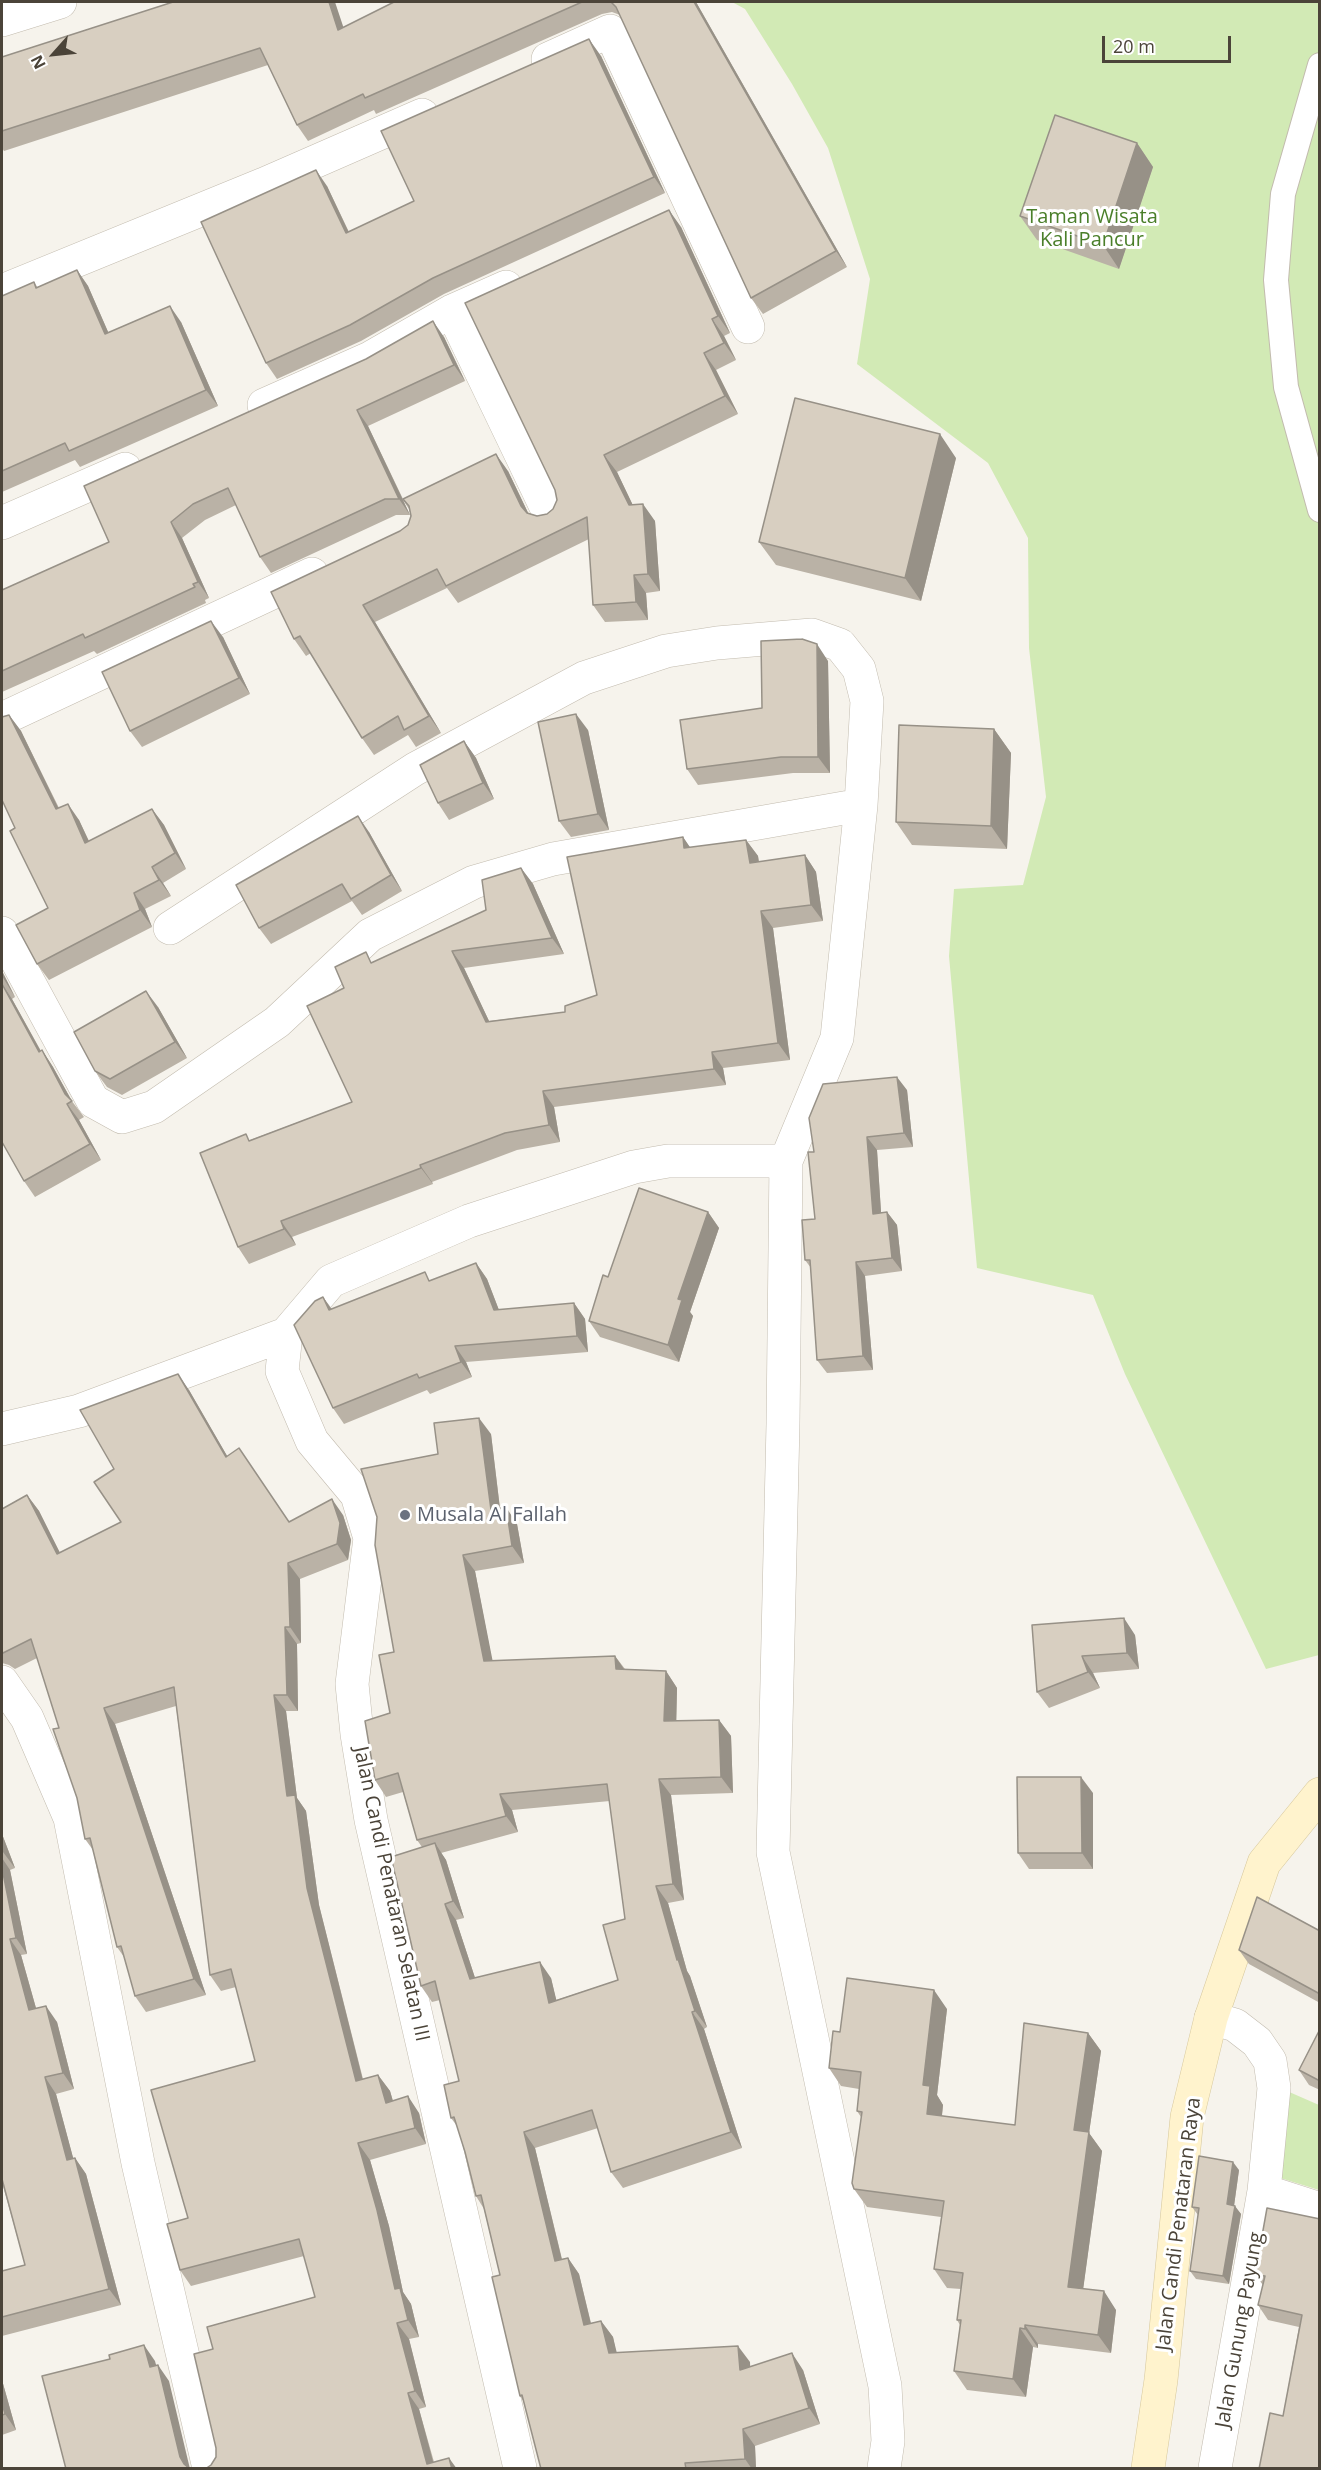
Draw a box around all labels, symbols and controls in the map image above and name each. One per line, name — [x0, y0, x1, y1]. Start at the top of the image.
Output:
north arrow — [24, 24, 84, 84]
scale bar — [1105, 24, 1234, 62]
text: 20 m — [1113, 34, 1155, 58]
text: N — [25, 51, 51, 73]
park label: Taman Wisata Kali Pancur — [1026, 205, 1158, 252]
place label: Musala Al Fallah — [417, 1503, 567, 1527]
marker: Musala Al Fallah — [398, 1508, 412, 1522]
street label: Jalan Candi Penataran Selatan III — [348, 1744, 434, 2044]
street label: Jalan Candi Penataran Raya — [1152, 2096, 1206, 2352]
street label: Jalan Gunung Payung — [1211, 2230, 1269, 2430]

